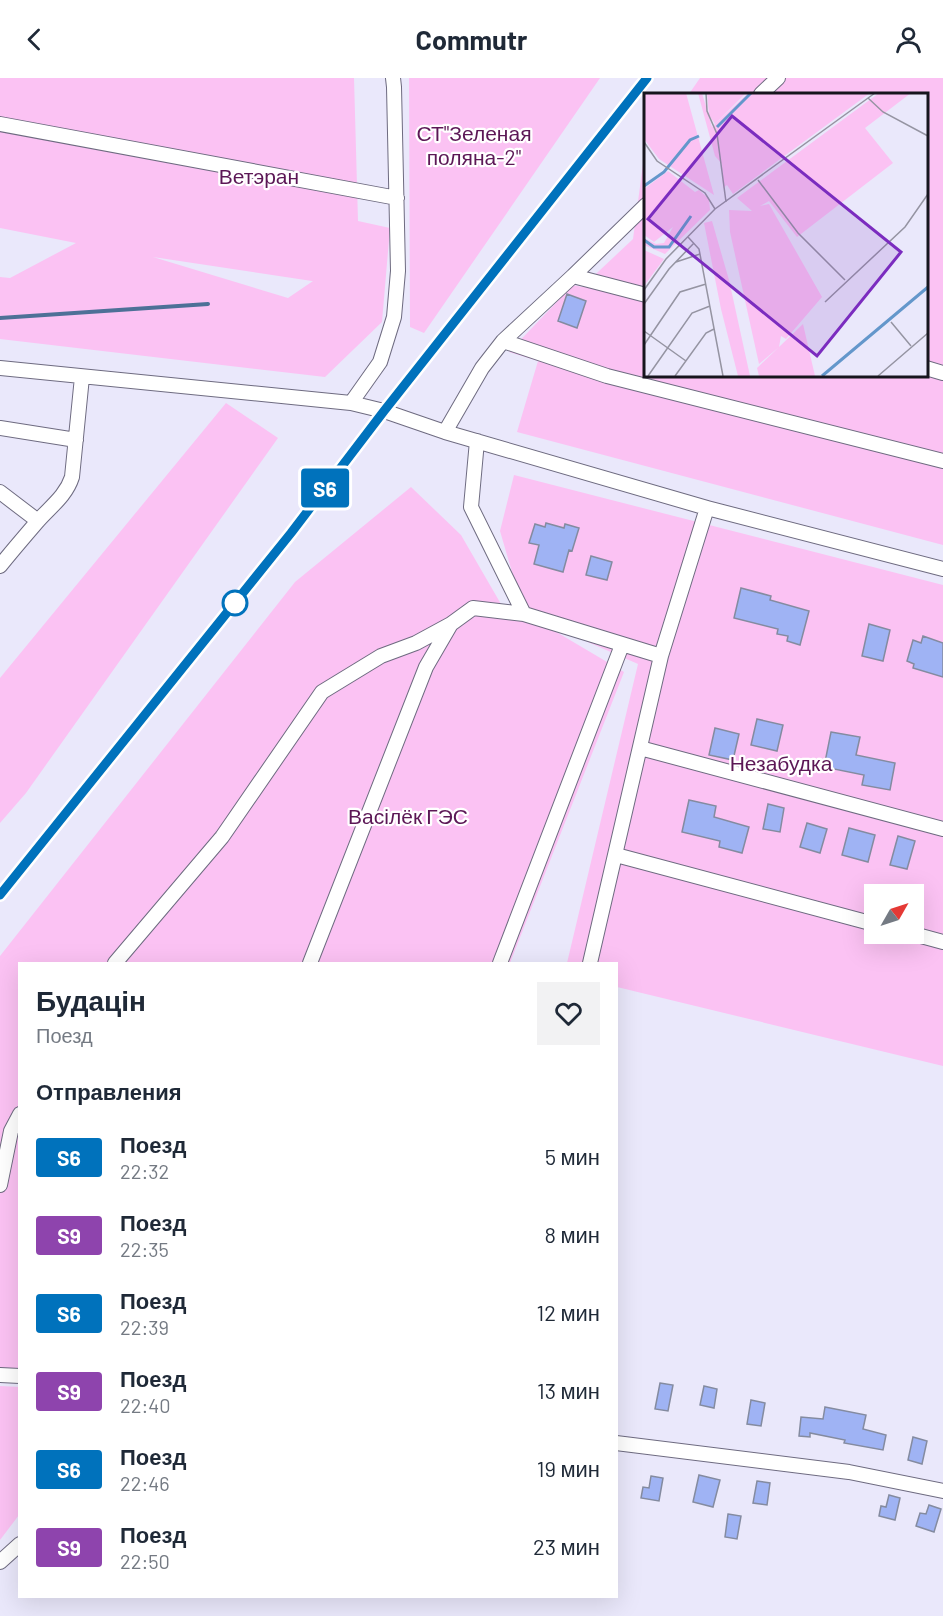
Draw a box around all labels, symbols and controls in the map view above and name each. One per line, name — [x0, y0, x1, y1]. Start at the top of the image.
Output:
icon: back — [18, 23, 51, 56]
text: Commutr — [416, 23, 527, 55]
icon: person — [892, 23, 925, 56]
inset map — [644, 93, 928, 376]
park label: СТ"Зеленая поляна-2" — [416, 120, 532, 169]
park label: Ветэран — [219, 163, 299, 188]
line badge: S6 — [298, 468, 352, 508]
text: S6 — [313, 476, 337, 501]
unlabelled marker — [222, 590, 248, 616]
park label: Незабудка — [730, 750, 833, 775]
park label: Васілёк ГЭС — [348, 803, 468, 828]
north arrow — [864, 884, 924, 944]
map controls — [864, 884, 924, 944]
button: heart — [537, 982, 600, 1045]
text: Будацін — [36, 983, 146, 1017]
text: Поезд — [36, 1023, 93, 1047]
text: Отправления — [36, 1078, 182, 1104]
text: Поезд — [120, 1131, 186, 1157]
text: 5 мин — [545, 1143, 600, 1169]
text: S6 — [57, 1145, 81, 1170]
text: 22:32 — [120, 1159, 169, 1183]
text: Поезд — [120, 1209, 186, 1235]
text: 8 мин — [545, 1221, 600, 1247]
text: S9 — [57, 1223, 81, 1248]
text: 22:35 — [120, 1237, 169, 1261]
text: Поезд — [120, 1287, 186, 1313]
text: 12 мин — [537, 1299, 600, 1325]
text: S6 — [57, 1301, 81, 1326]
text: 22:39 — [120, 1315, 169, 1339]
text: Поезд — [120, 1365, 186, 1391]
text: 13 мин — [537, 1377, 600, 1403]
text: S9 — [57, 1379, 81, 1404]
text: 22:40 — [120, 1393, 171, 1417]
text: Поезд — [120, 1443, 186, 1469]
text: 19 мин — [537, 1455, 600, 1481]
text: S6 — [57, 1457, 81, 1482]
text: 22:46 — [120, 1471, 170, 1495]
text: Поезд — [120, 1521, 186, 1547]
text: 23 мин — [533, 1533, 600, 1559]
text: S9 — [57, 1535, 81, 1560]
text: 22:50 — [120, 1549, 170, 1573]

